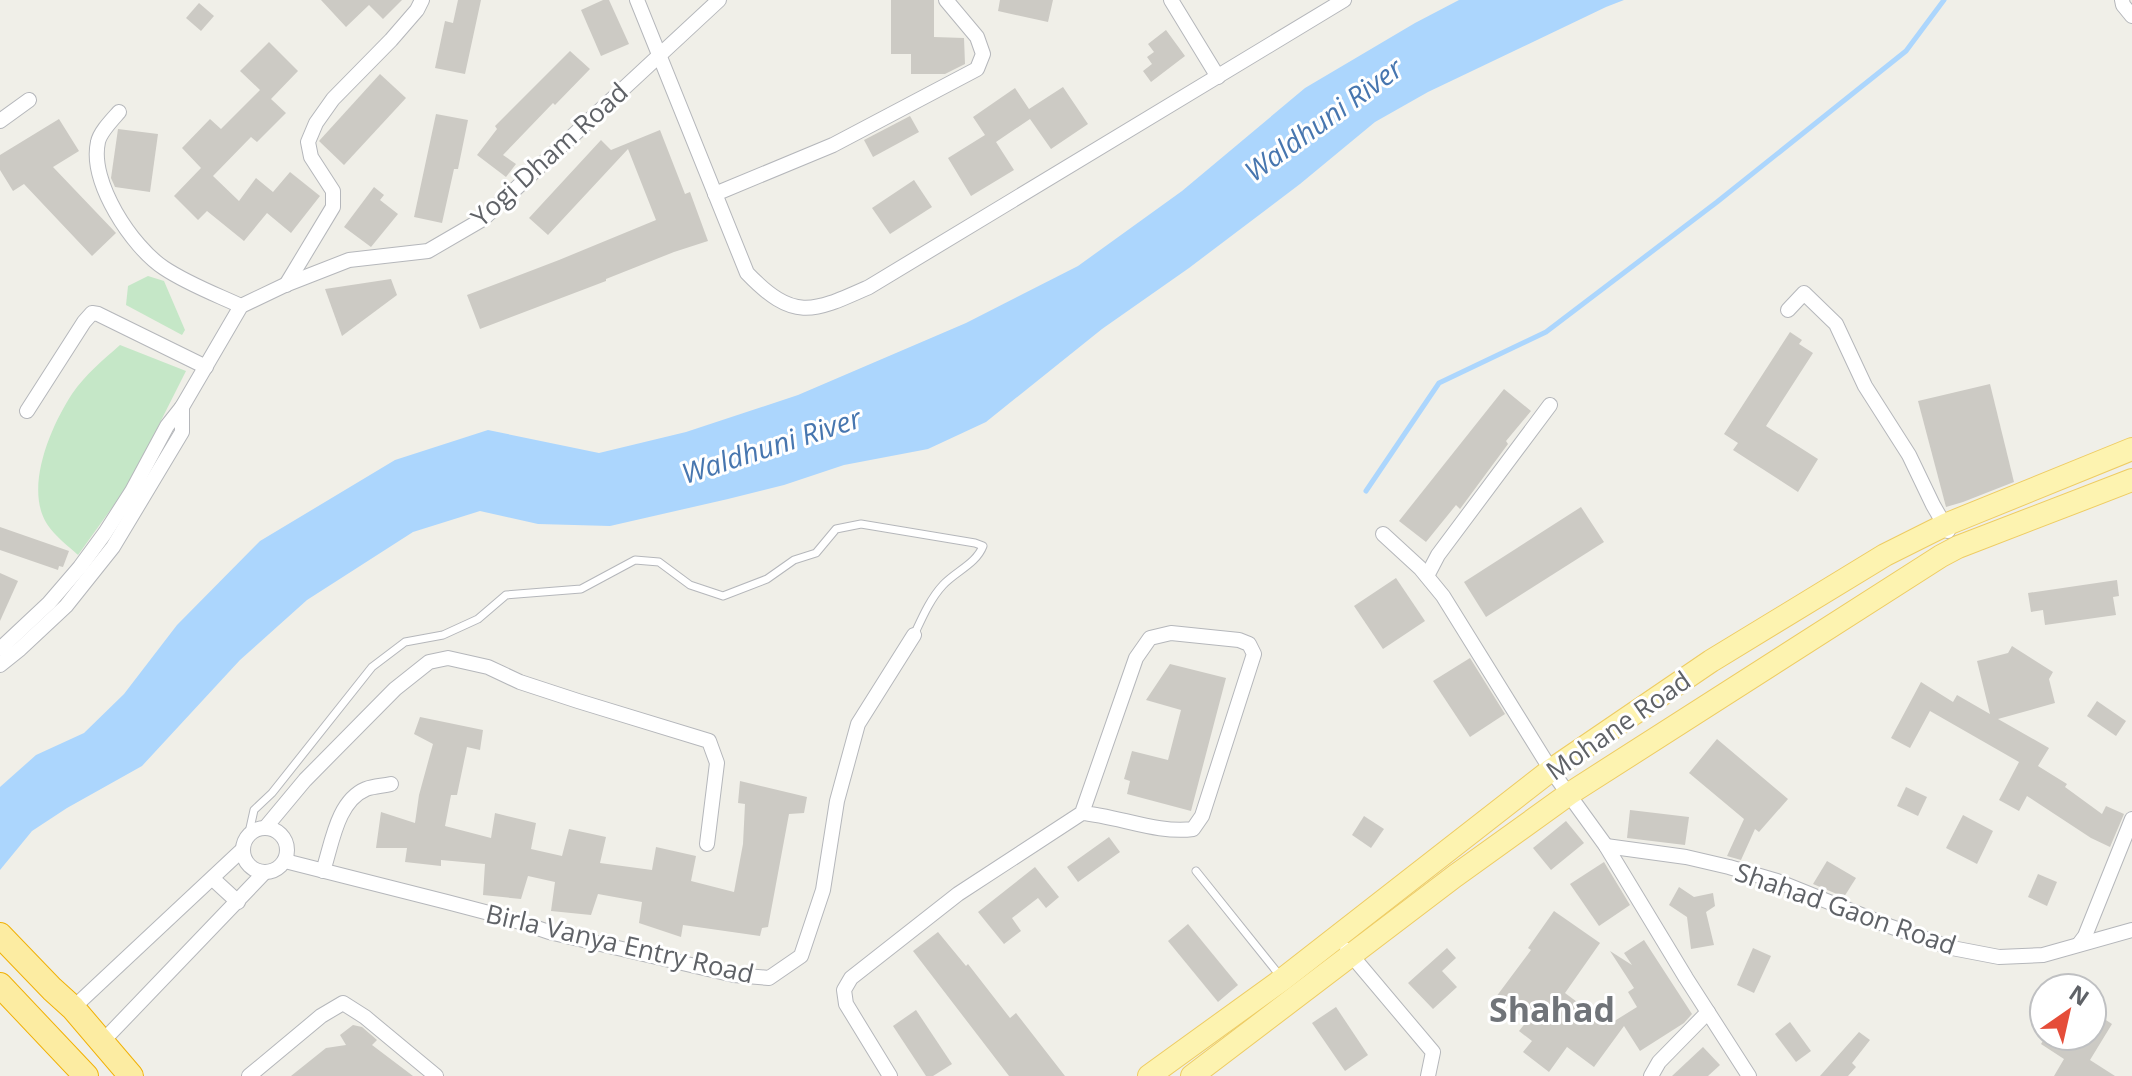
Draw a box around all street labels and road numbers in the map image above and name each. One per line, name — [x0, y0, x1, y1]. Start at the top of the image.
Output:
street label: Yogi Dham Road — [463, 74, 635, 234]
street label: Mohane Road — [1539, 662, 1697, 788]
street label: Shahad Gaon Road — [1731, 853, 1961, 963]
street label: Birla Vanya Entry Road — [482, 895, 758, 991]

